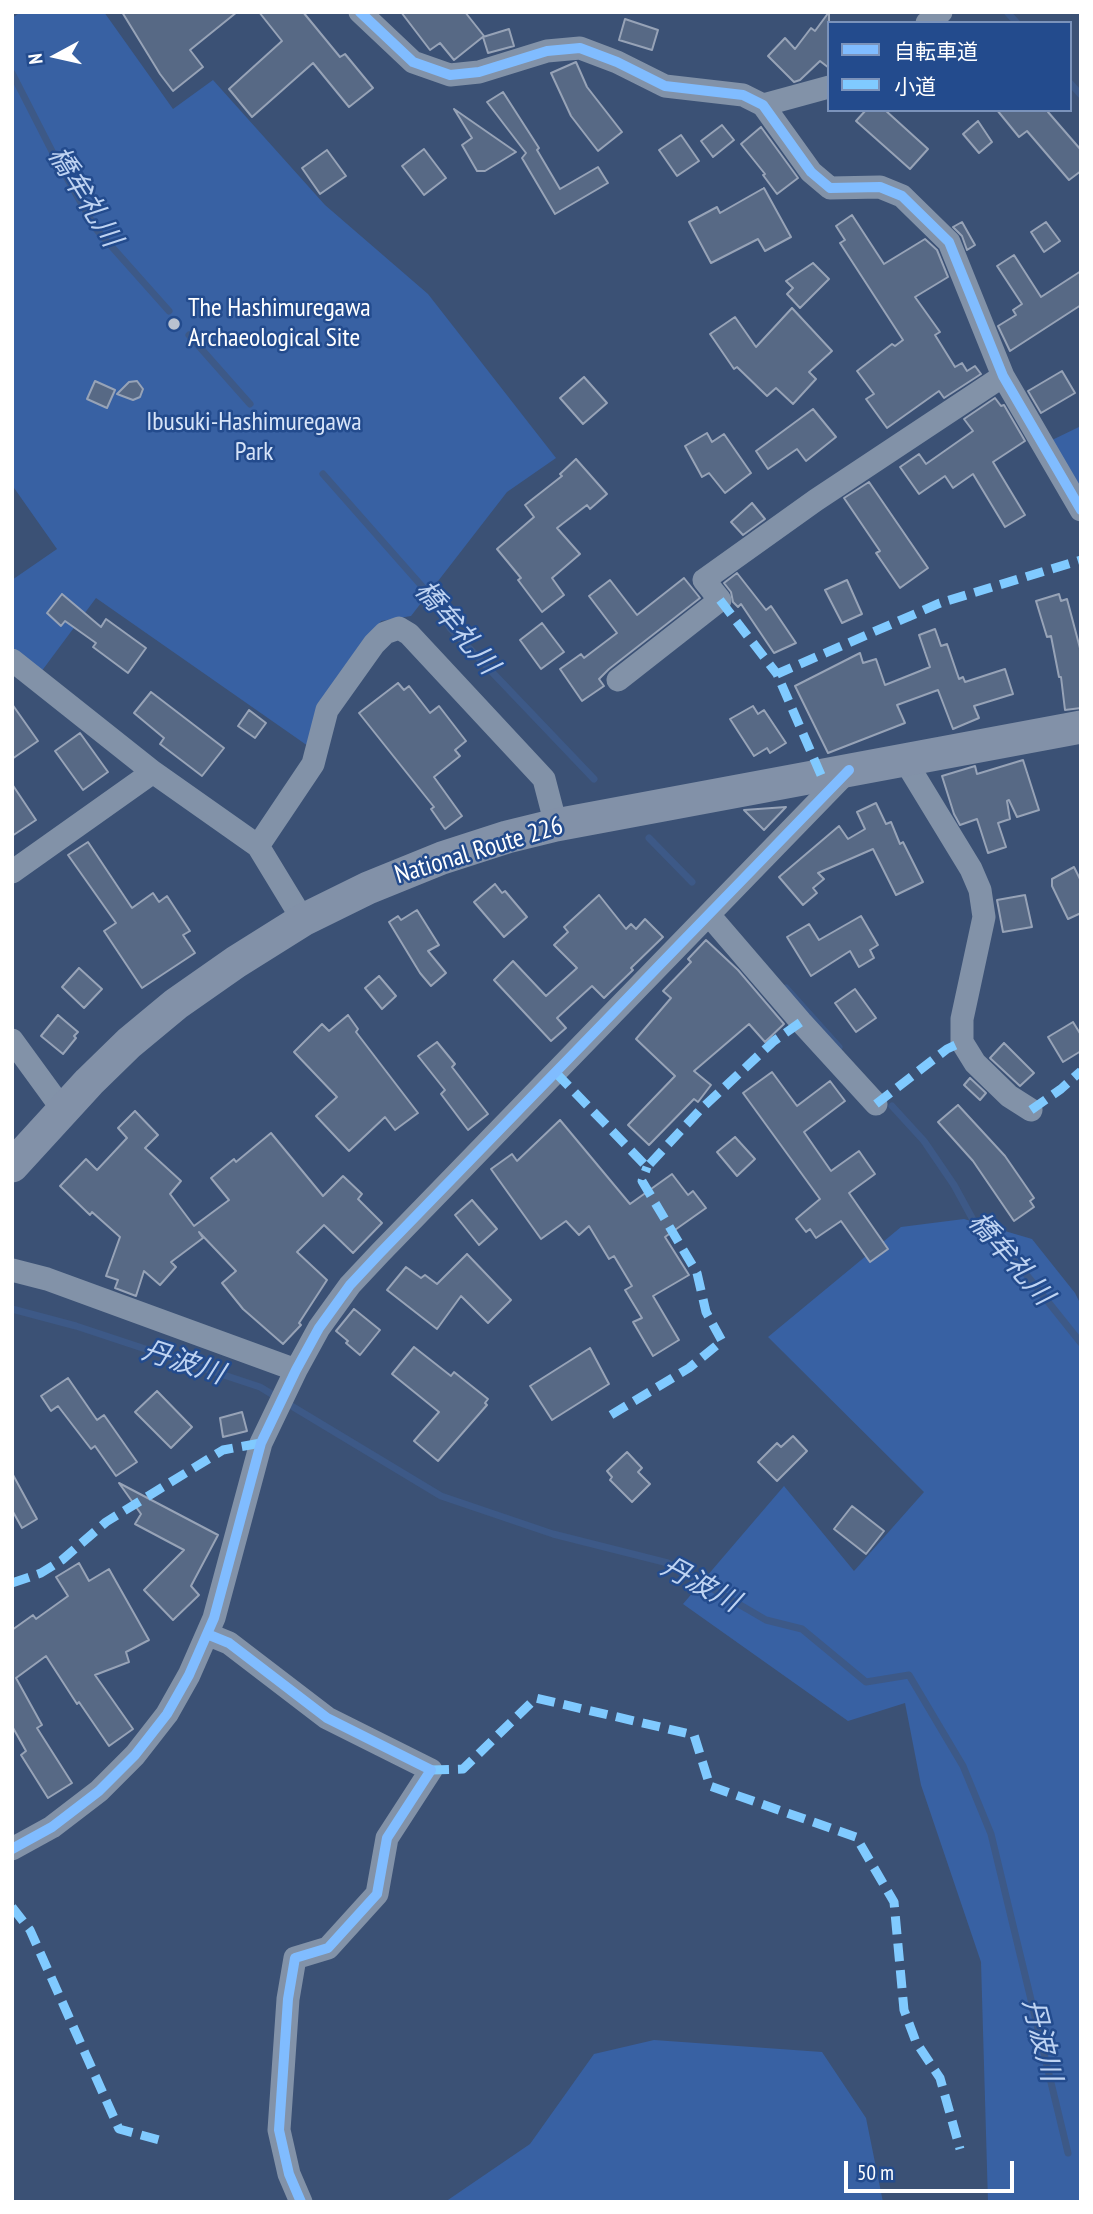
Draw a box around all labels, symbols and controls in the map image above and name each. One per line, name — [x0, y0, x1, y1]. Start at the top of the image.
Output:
north arrow — [21, 21, 91, 91]
legend — [827, 21, 1072, 112]
text: 自転車道 — [894, 38, 978, 65]
text: N — [23, 52, 48, 66]
text: 小道 — [894, 73, 936, 100]
water label: 橋牟礼川 — [40, 141, 128, 253]
place label: The Hashimuregawa Archaeological Site — [188, 293, 371, 354]
marker: The Hashimuregawa Archaeological Site — [166, 316, 182, 332]
park label: Ibusuki-Hashimuregawa Park — [146, 407, 362, 468]
water label: 橋牟礼川 — [407, 574, 505, 682]
street label: National Route 226 — [391, 811, 567, 891]
water label: 橋牟礼川 — [961, 1206, 1059, 1312]
water label: 丹波川 — [138, 1334, 228, 1392]
water label: 丹波川 — [655, 1550, 745, 1620]
water label: 丹波川 — [1015, 1995, 1067, 2085]
scale bar — [848, 2148, 1018, 2192]
text: 50 m — [857, 2159, 894, 2186]

